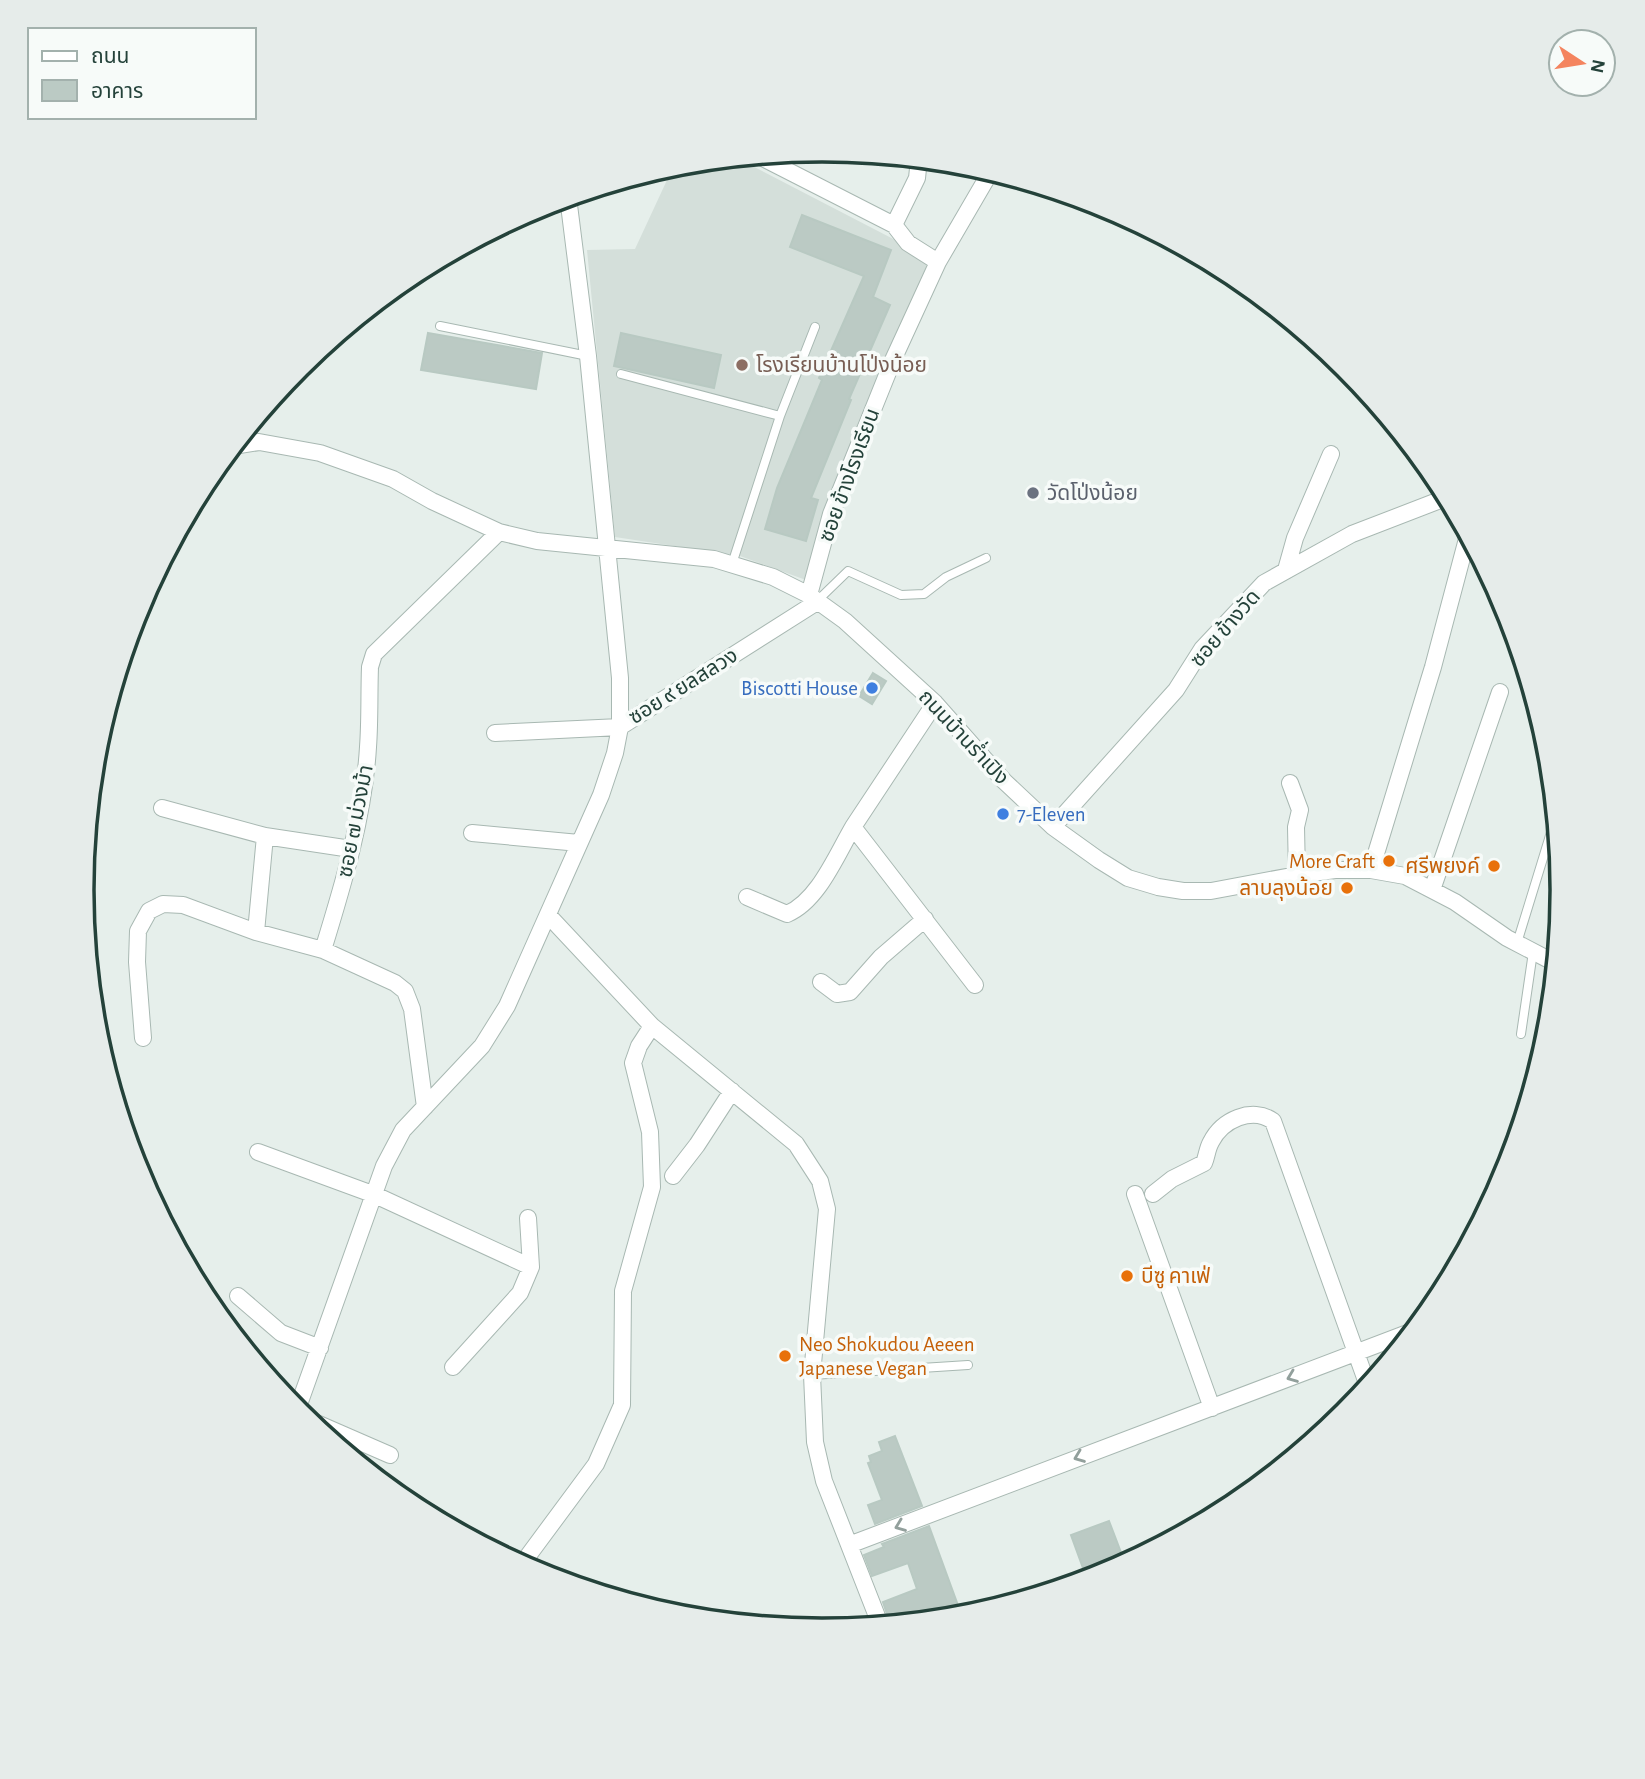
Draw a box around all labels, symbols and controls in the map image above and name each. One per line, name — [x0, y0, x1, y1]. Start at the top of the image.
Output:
legend — [28, 28, 256, 119]
north arrow — [1547, 28, 1617, 98]
text: ถนน — [91, 46, 129, 67]
text: N — [1586, 58, 1608, 75]
text: อาคาร — [91, 81, 143, 102]
place label: โรงเรียนบ้านโป่งน้อย — [756, 353, 927, 376]
marker: โรงเรียนบ้านโป่งน้อย — [734, 357, 750, 373]
street label: ซอย ข้างโรงเรียน — [814, 405, 883, 545]
place label: วัดโป่งน้อย — [1047, 481, 1138, 504]
marker: วัดโป่งน้อย — [1025, 485, 1041, 501]
street label: ซอย ข้างวัด — [1185, 585, 1264, 671]
street label: ซอย ๙ ยลสลวง — [625, 645, 741, 728]
place label: Biscotti House — [741, 678, 858, 699]
marker: Biscotti House — [864, 680, 880, 696]
street label: ถนนบ้านร่ำเปิง — [915, 682, 1016, 789]
street label: ซอย ๗ ม่วงม้า — [332, 763, 377, 879]
place label: 7-Eleven — [1017, 804, 1086, 825]
marker: 7-Eleven — [995, 806, 1011, 822]
place label: More Craft — [1289, 851, 1375, 872]
marker: More Craft — [1381, 853, 1397, 869]
place label: ศรีพยงค์ — [1405, 855, 1480, 877]
marker: ศรีพยงค์ — [1486, 858, 1502, 874]
place label: ลาบลุงน้อย — [1239, 876, 1333, 901]
marker: ลาบลุงน้อย — [1339, 880, 1355, 896]
place label: บีซู คาเฟ่ — [1141, 1265, 1210, 1289]
marker: บีซู คาเฟ่ — [1119, 1268, 1135, 1284]
place label: Neo Shokudou Aeeen Japanese Vegan — [799, 1334, 975, 1379]
marker: Neo Shokudou Aeeen Japanese Vegan — [777, 1348, 793, 1364]
one-way arrow — [1287, 1369, 1299, 1383]
one-way arrow — [1074, 1449, 1086, 1463]
one-way arrow — [894, 1517, 906, 1531]

